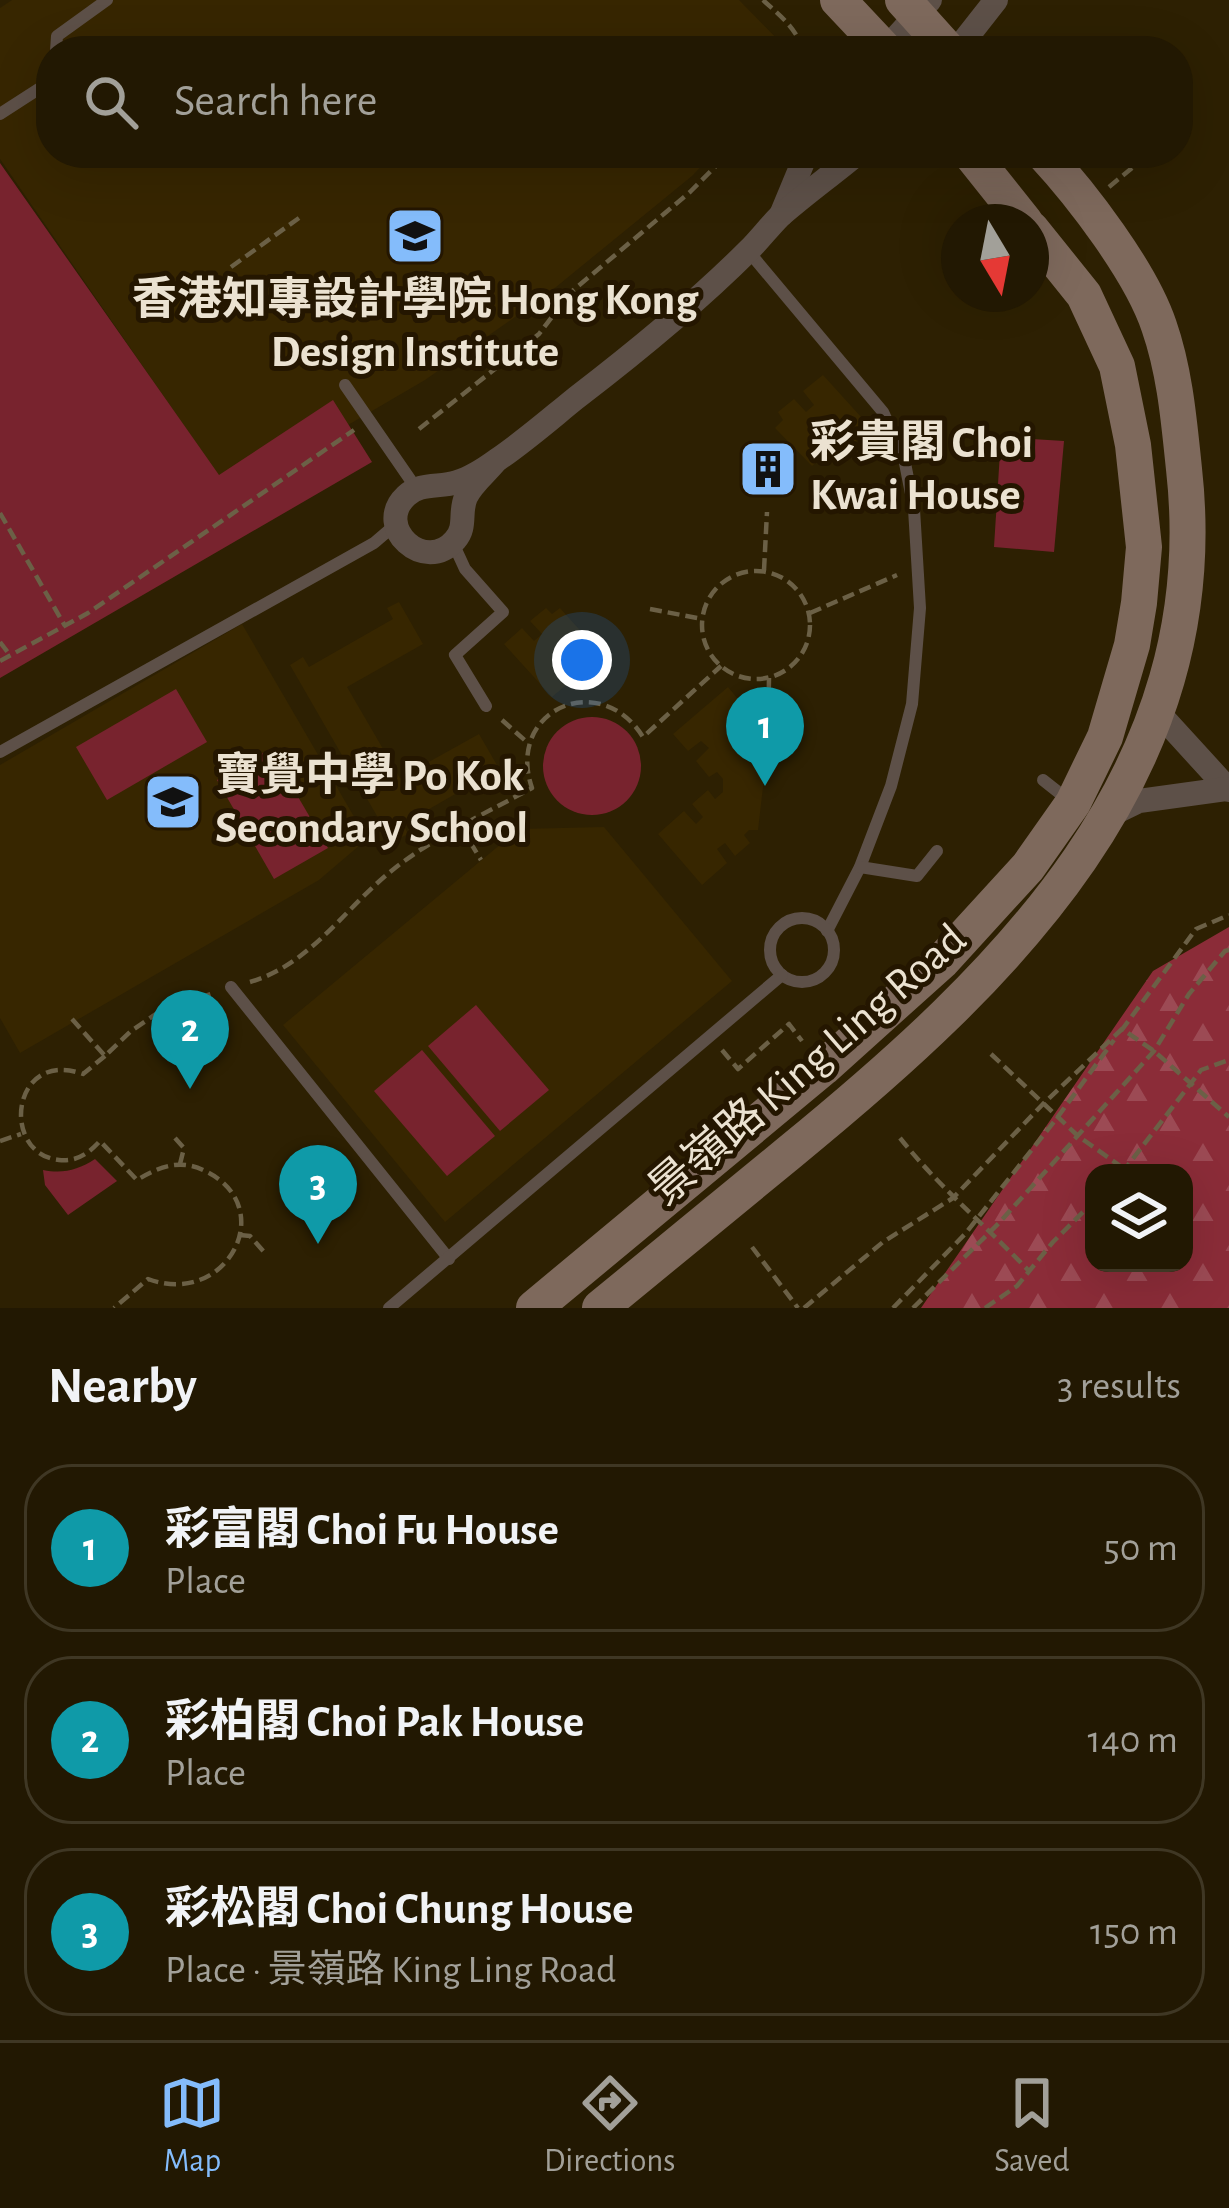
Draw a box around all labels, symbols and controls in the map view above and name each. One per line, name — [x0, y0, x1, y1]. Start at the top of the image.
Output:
search box — [36, 36, 1193, 168]
icon: search — [78, 69, 144, 135]
text: Search here — [174, 79, 377, 124]
north arrow — [941, 204, 1049, 312]
school or university icon: 香港知專設計學院 Hong Kong Design Institute — [384, 205, 446, 267]
place label: 香港知專設計學院 Hong Kong Design Institute — [132, 275, 698, 375]
place label: 彩貴閣 Choi Kwai House — [810, 418, 1033, 518]
building icon: 彩貴閣 Choi Kwai House — [737, 438, 799, 500]
your location — [552, 630, 612, 690]
pin: 1 — [726, 687, 804, 786]
place label: 寶覺中學 Po Kok Secondary School — [215, 751, 528, 851]
school or university icon: 寶覺中學 Po Kok Secondary School — [142, 771, 204, 833]
street label: 景嶺路 King Ling Road — [640, 915, 975, 1214]
pin: 2 — [151, 990, 229, 1089]
pin: 3 — [279, 1145, 357, 1244]
map controls — [1085, 1164, 1193, 1272]
button: layers — [1085, 1164, 1193, 1272]
text: Nearby — [48, 1361, 197, 1412]
text: 3 results — [1057, 1367, 1181, 1406]
text: 彩富閣 Choi Fu House — [165, 1508, 559, 1553]
text: 1 — [83, 1529, 97, 1568]
text: 50 m — [1103, 1529, 1178, 1568]
text: Place — [165, 1562, 246, 1601]
text: 彩柏閣 Choi Pak House — [165, 1700, 584, 1745]
text: 2 — [81, 1721, 99, 1760]
text: 140 m — [1088, 1721, 1178, 1760]
text: Place — [165, 1754, 246, 1793]
text: 彩松閣 Choi Chung House — [165, 1887, 633, 1932]
text: 3 — [82, 1913, 98, 1952]
text: 150 m — [1090, 1913, 1178, 1952]
text: Place · 景嶺路 King Ling Road — [165, 1951, 616, 1990]
tab: Map — [159, 2070, 225, 2182]
tab: Directions — [544, 2070, 675, 2182]
tab: Saved — [994, 2070, 1070, 2182]

